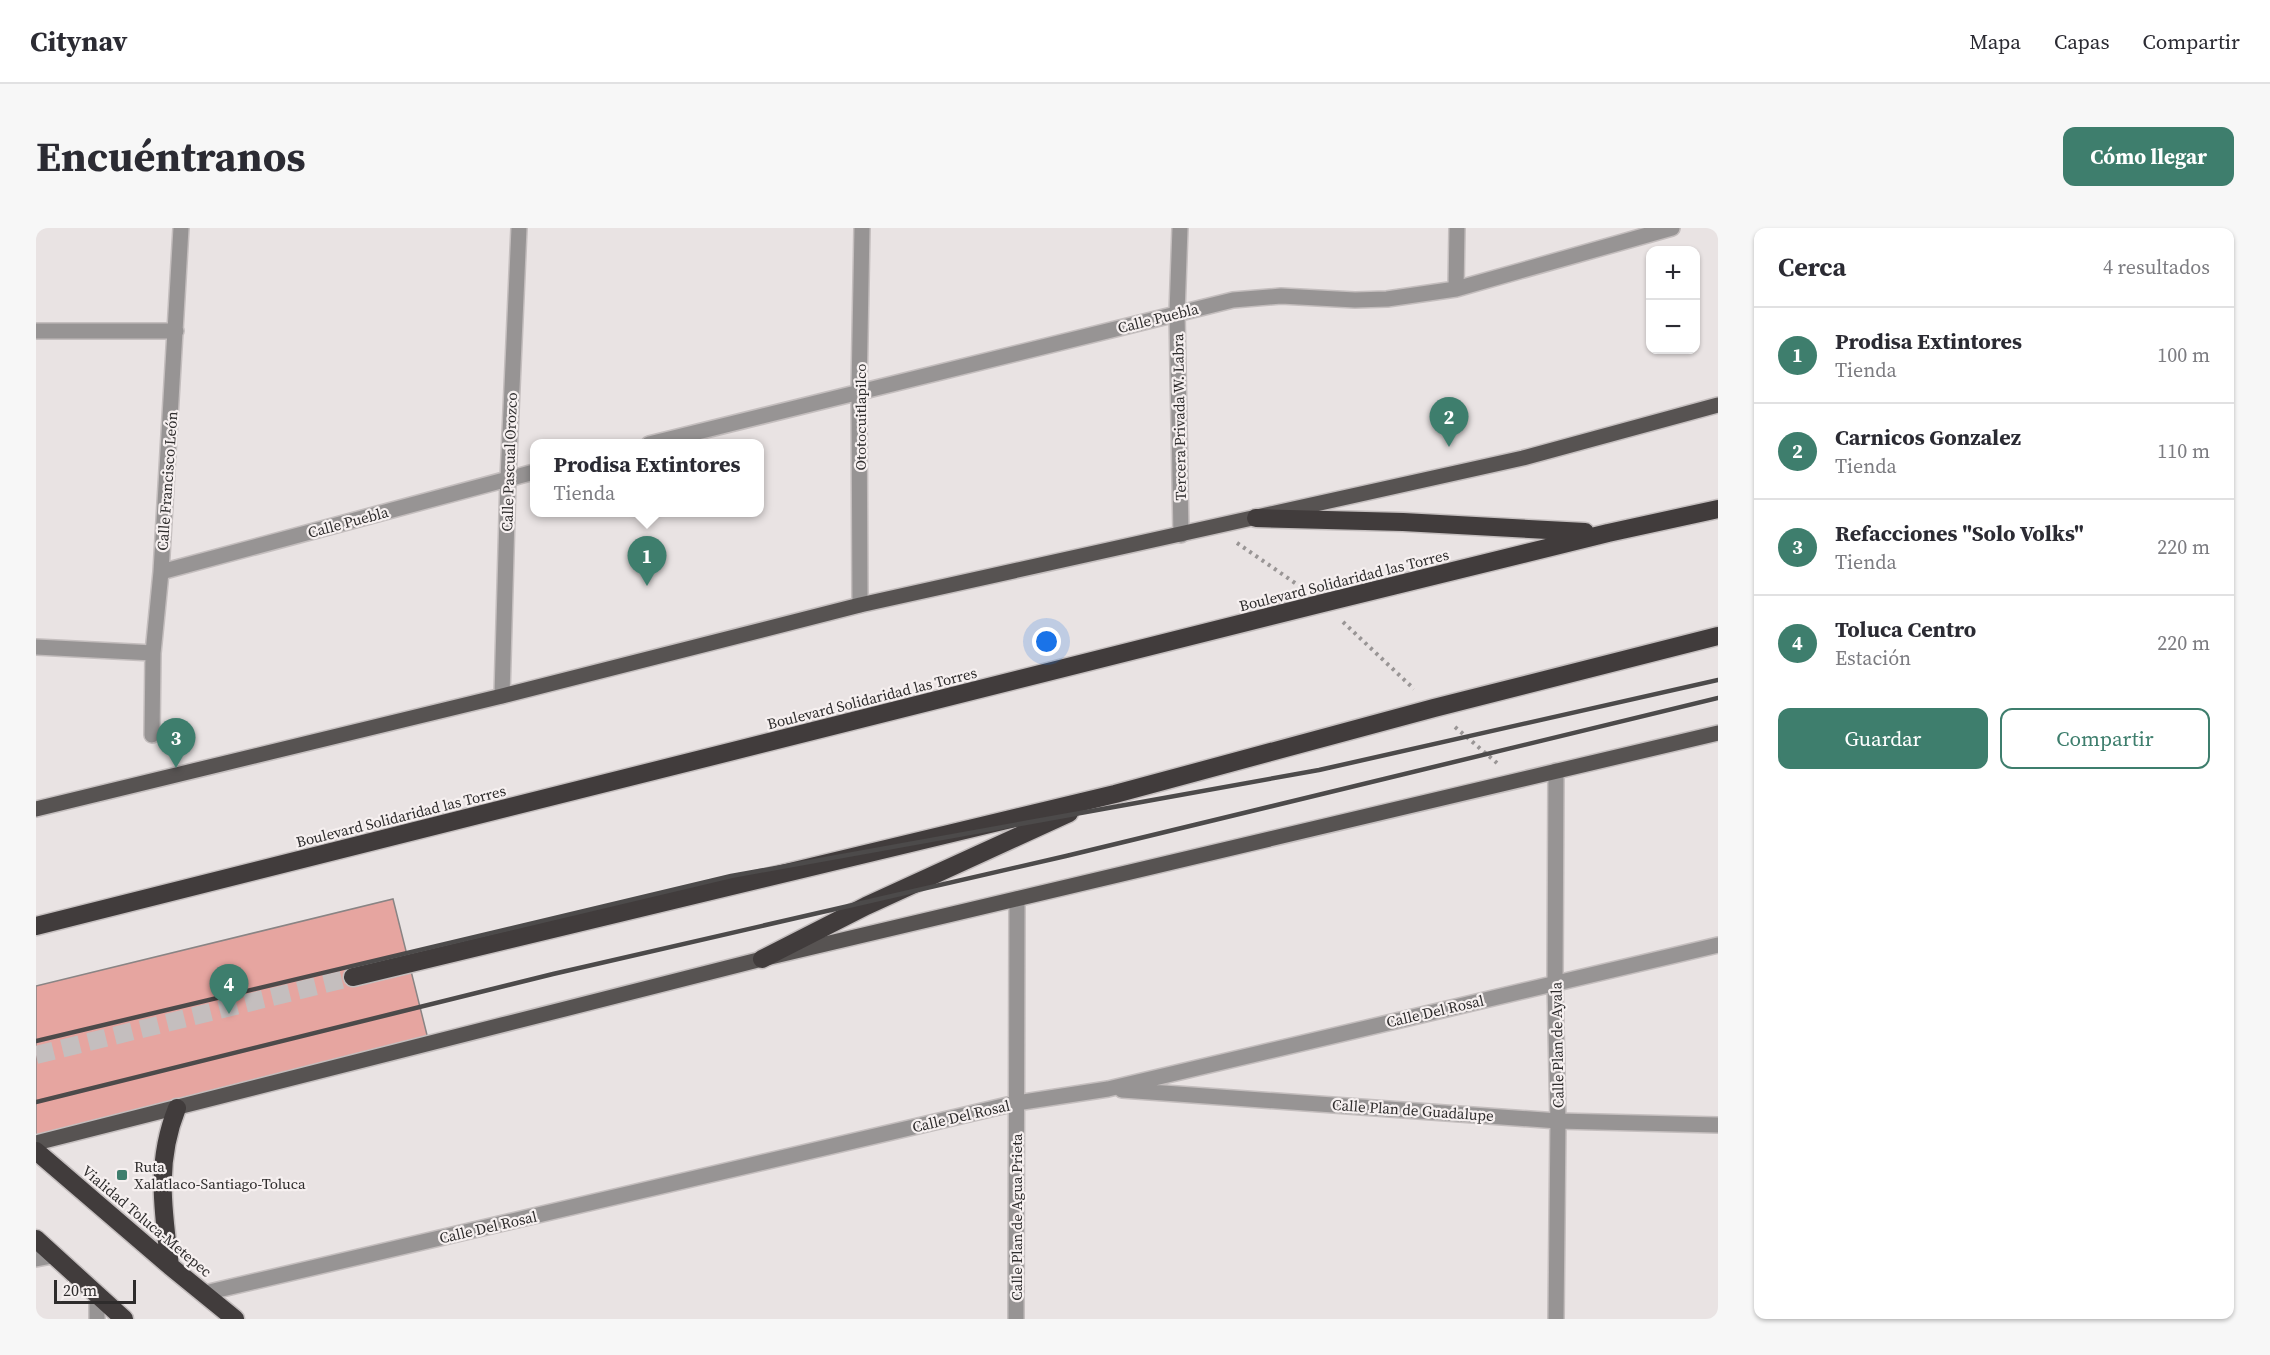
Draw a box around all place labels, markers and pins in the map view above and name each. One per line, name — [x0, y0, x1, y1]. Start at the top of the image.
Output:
pin: 2 — [1430, 398, 1468, 447]
pin: 1 — [628, 536, 666, 586]
pin: 3 — [156, 718, 196, 768]
pin: 4 — [210, 964, 248, 1014]
place label: Ruta Xalatlaco-Santiago-Toluca — [134, 1156, 306, 1194]
marker: Ruta Xalatlaco-Santiago-Toluca — [115, 1168, 129, 1182]

